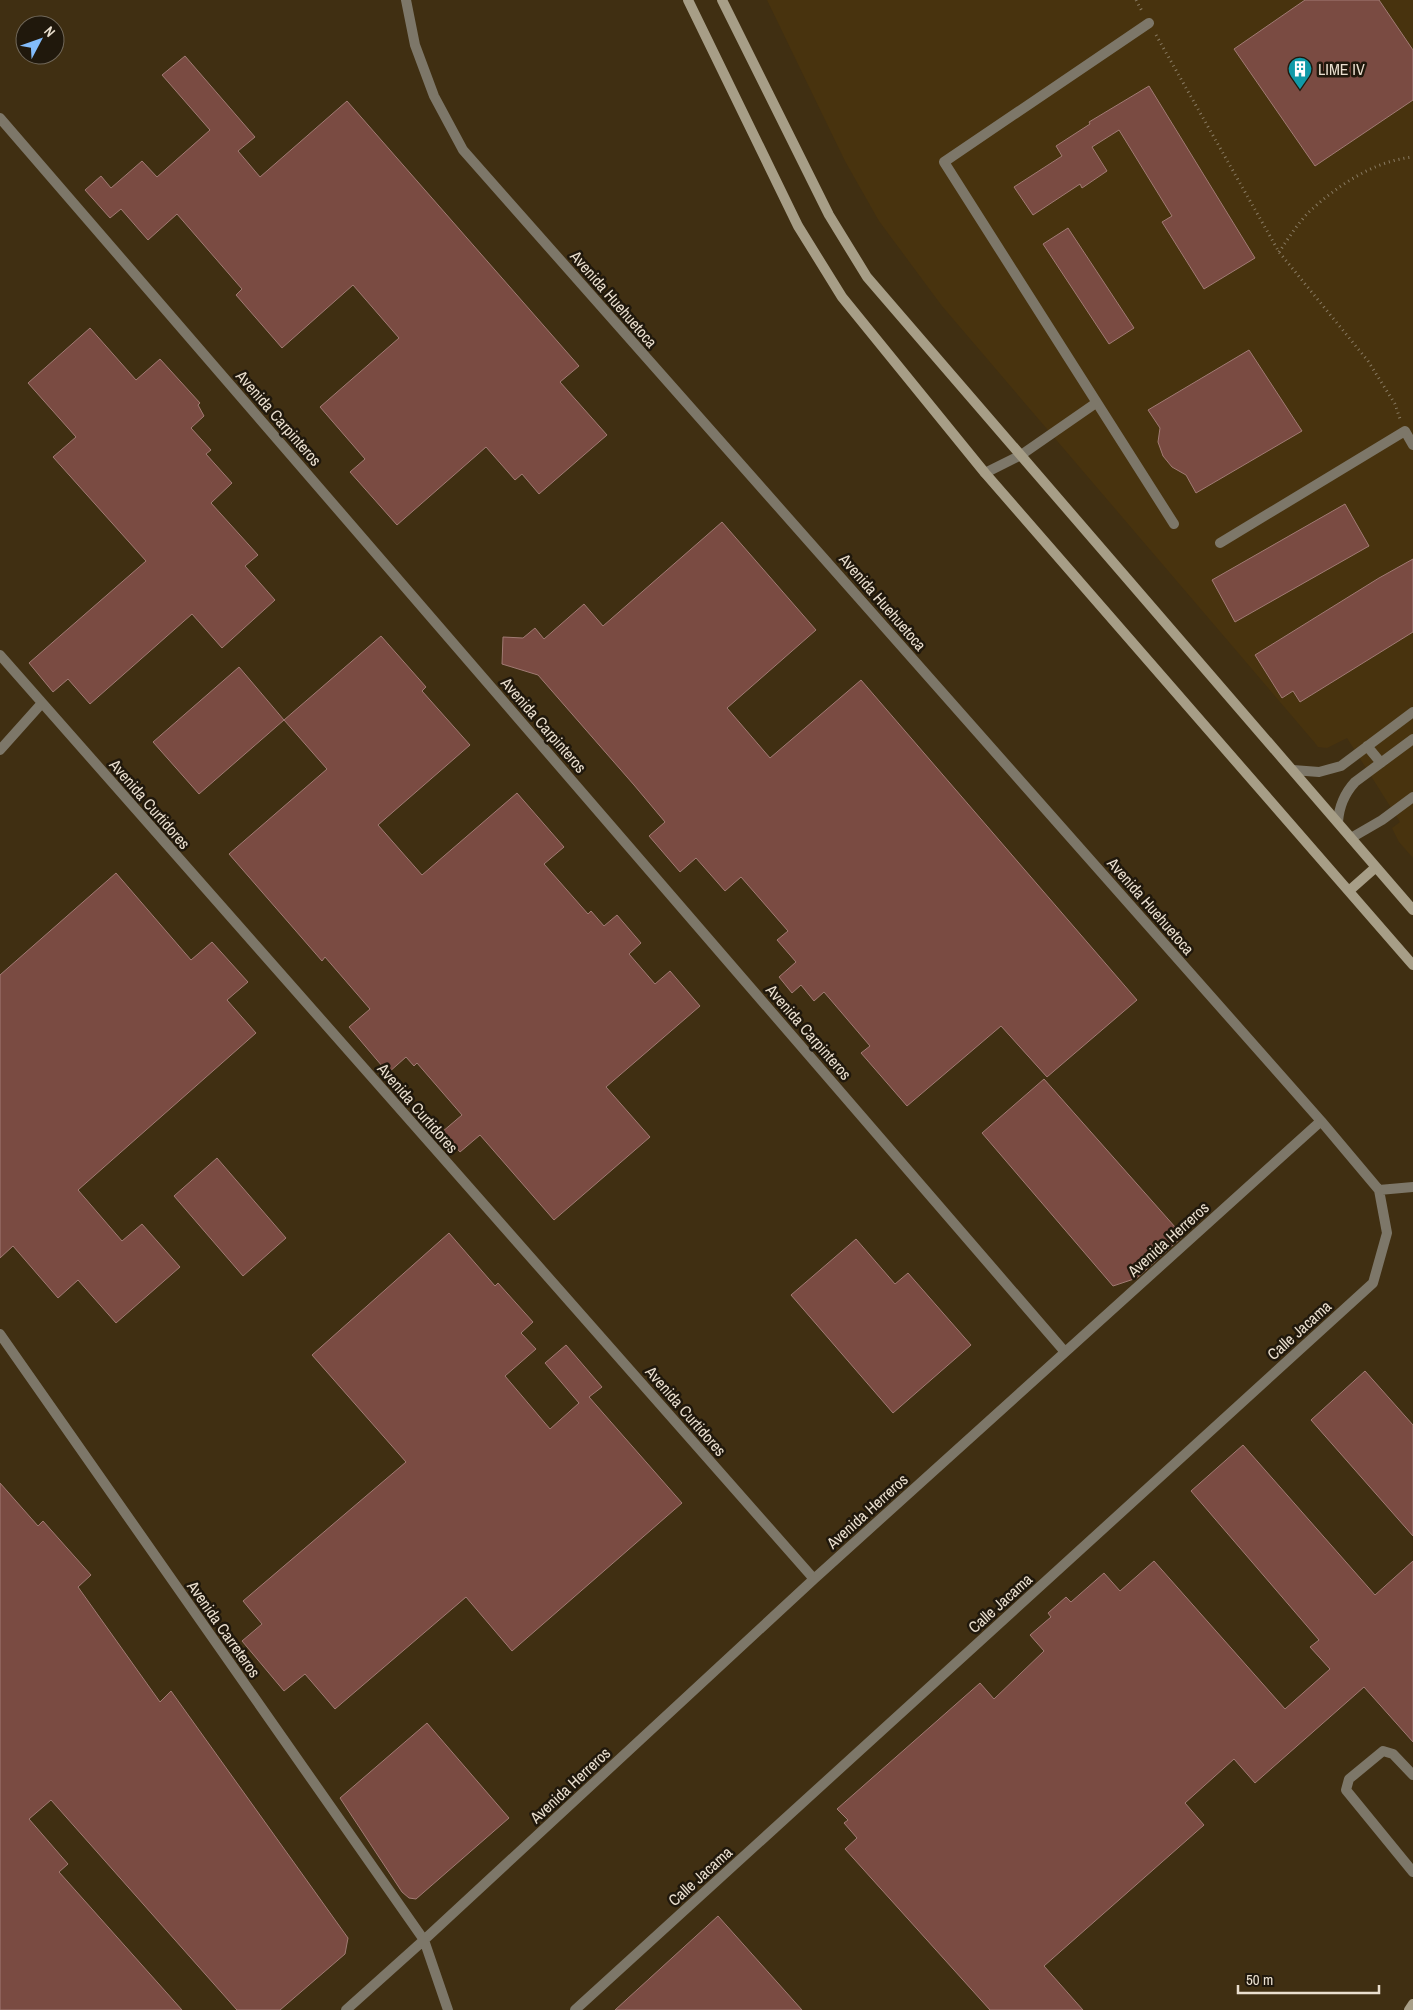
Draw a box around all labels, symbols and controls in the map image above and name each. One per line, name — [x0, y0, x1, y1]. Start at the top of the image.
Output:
north arrow — [15, 15, 65, 65]
text: N — [40, 22, 59, 41]
building icon: LIME IV — [1287, 56, 1313, 90]
place label: LIME IV — [1318, 58, 1365, 80]
street label: Avenida Huehuetoca — [565, 245, 663, 353]
street label: Avenida Carpinteros — [231, 365, 327, 471]
street label: Avenida Huehuetoca — [834, 548, 932, 656]
street label: Avenida Carpinteros — [496, 672, 592, 778]
street label: Avenida Curtidores — [104, 753, 195, 854]
street label: Avenida Huehuetoca — [1102, 852, 1200, 960]
street label: Avenida Carpinteros — [761, 979, 857, 1085]
street label: Avenida Curtidores — [372, 1057, 463, 1158]
street label: Avenida Herreros — [1122, 1197, 1213, 1282]
street label: Calle Jacama — [1262, 1295, 1336, 1365]
street label: Avenida Curtidores — [640, 1360, 731, 1461]
street label: Avenida Herreros — [821, 1469, 912, 1554]
street label: Calle Jacama — [963, 1568, 1037, 1638]
street label: Avenida Carreteros — [182, 1575, 266, 1682]
street label: Avenida Herreros — [524, 1742, 615, 1829]
street label: Calle Jacama — [663, 1841, 737, 1911]
scale bar — [1238, 1962, 1379, 1994]
text: 50 m — [1246, 1969, 1273, 1990]

